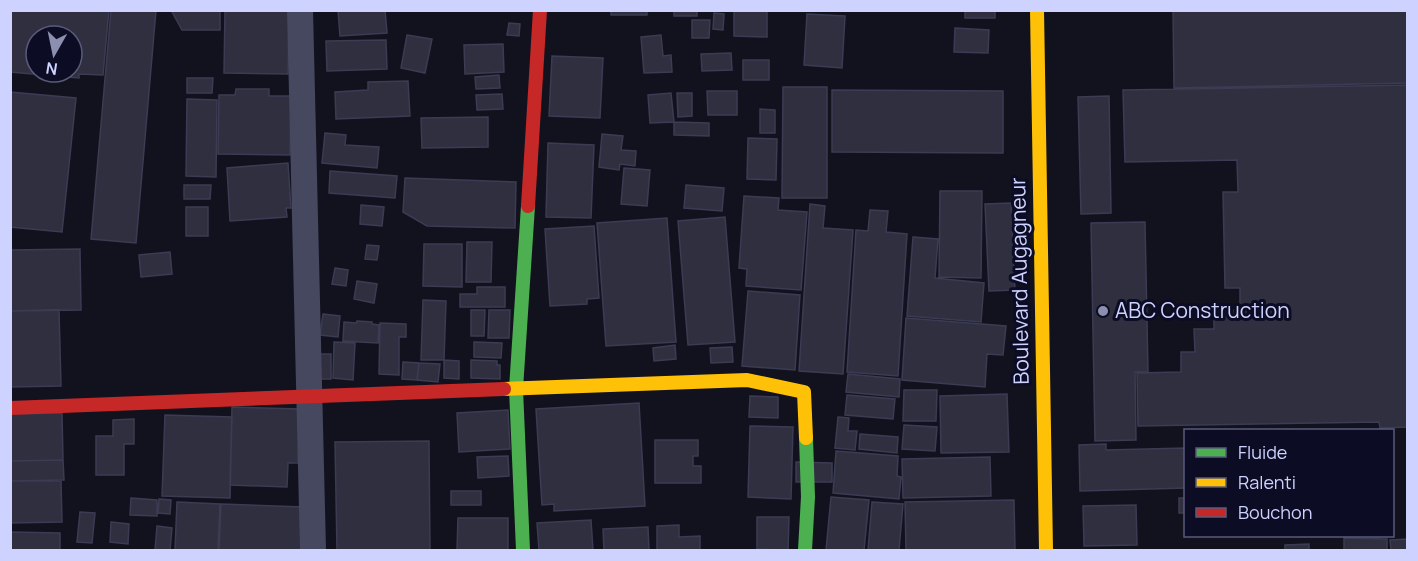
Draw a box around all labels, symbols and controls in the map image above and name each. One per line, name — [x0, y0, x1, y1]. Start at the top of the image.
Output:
north arrow — [24, 24, 84, 84]
text: N — [44, 57, 59, 81]
street label: Boulevard Augagneur — [1003, 177, 1035, 385]
place label: ABC Construction — [1115, 296, 1290, 324]
marker: ABC Construction — [1096, 304, 1110, 318]
legend — [1184, 429, 1394, 537]
text: Fluide — [1238, 440, 1287, 464]
text: Ralenti — [1238, 470, 1296, 494]
text: Bouchon — [1238, 500, 1312, 524]

